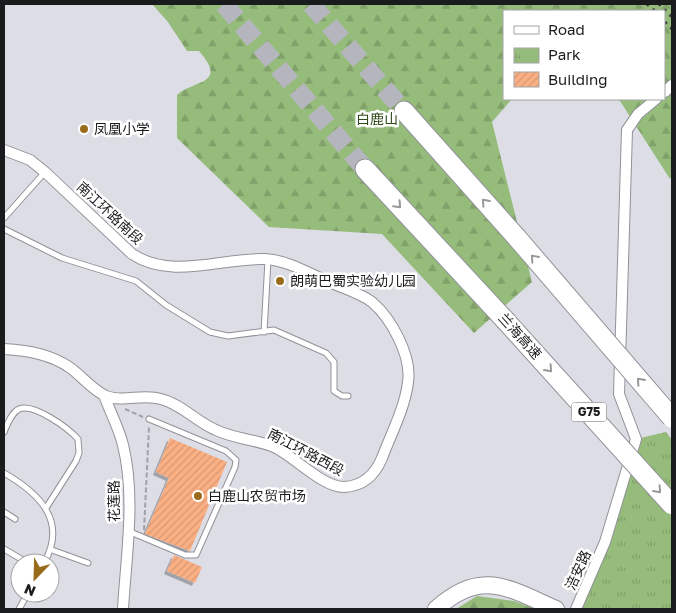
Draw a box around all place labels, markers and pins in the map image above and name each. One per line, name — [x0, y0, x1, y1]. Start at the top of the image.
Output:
place label: 凤凰小学 — [94, 120, 150, 137]
marker: 凤凰小学 — [78, 123, 90, 135]
place label: 朗萌巴蜀实验幼儿园 — [290, 272, 416, 289]
marker: 朗萌巴蜀实验幼儿园 — [274, 275, 286, 287]
place label: 白鹿山农贸市场 — [208, 487, 306, 504]
marker: 白鹿山农贸市场 — [192, 490, 204, 502]

